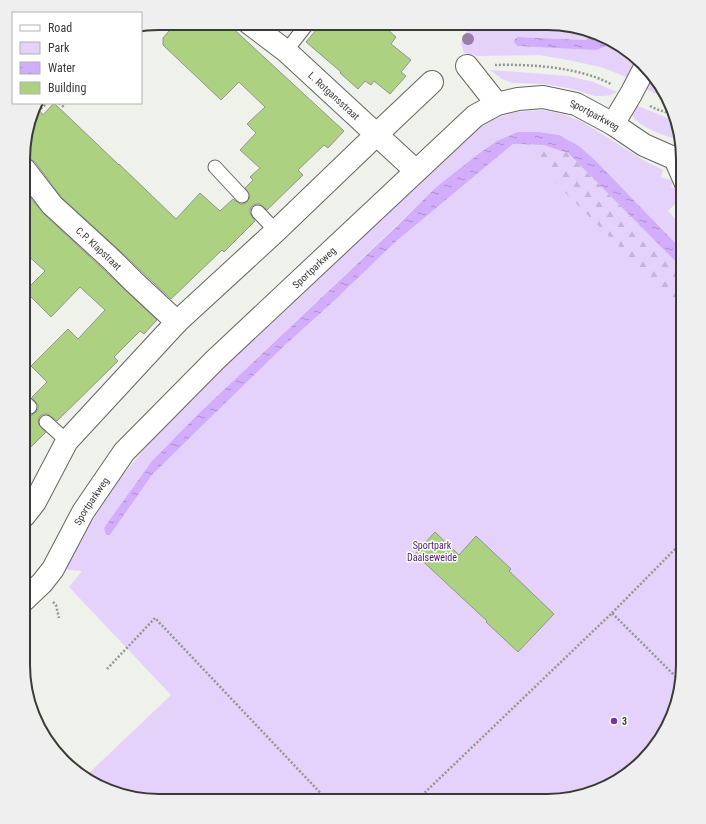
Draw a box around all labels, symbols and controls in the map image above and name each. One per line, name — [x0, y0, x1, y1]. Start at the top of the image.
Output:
legend — [12, 12, 142, 104]
text: Road — [48, 21, 72, 35]
text: Park — [48, 41, 70, 55]
text: Water — [48, 61, 76, 75]
street label: L. Rotgansstraat — [307, 69, 362, 122]
text: Building — [48, 81, 86, 95]
street label: Sportparkweg — [569, 97, 622, 132]
street label: C.P. Klapstraat — [74, 225, 124, 272]
street label: Sportparkweg — [290, 244, 338, 290]
street label: Sportparkweg — [72, 475, 111, 527]
park label: Sportpark Daalseweide — [407, 540, 457, 563]
marker: 3 — [609, 716, 619, 726]
place label: 3 — [622, 716, 627, 727]

